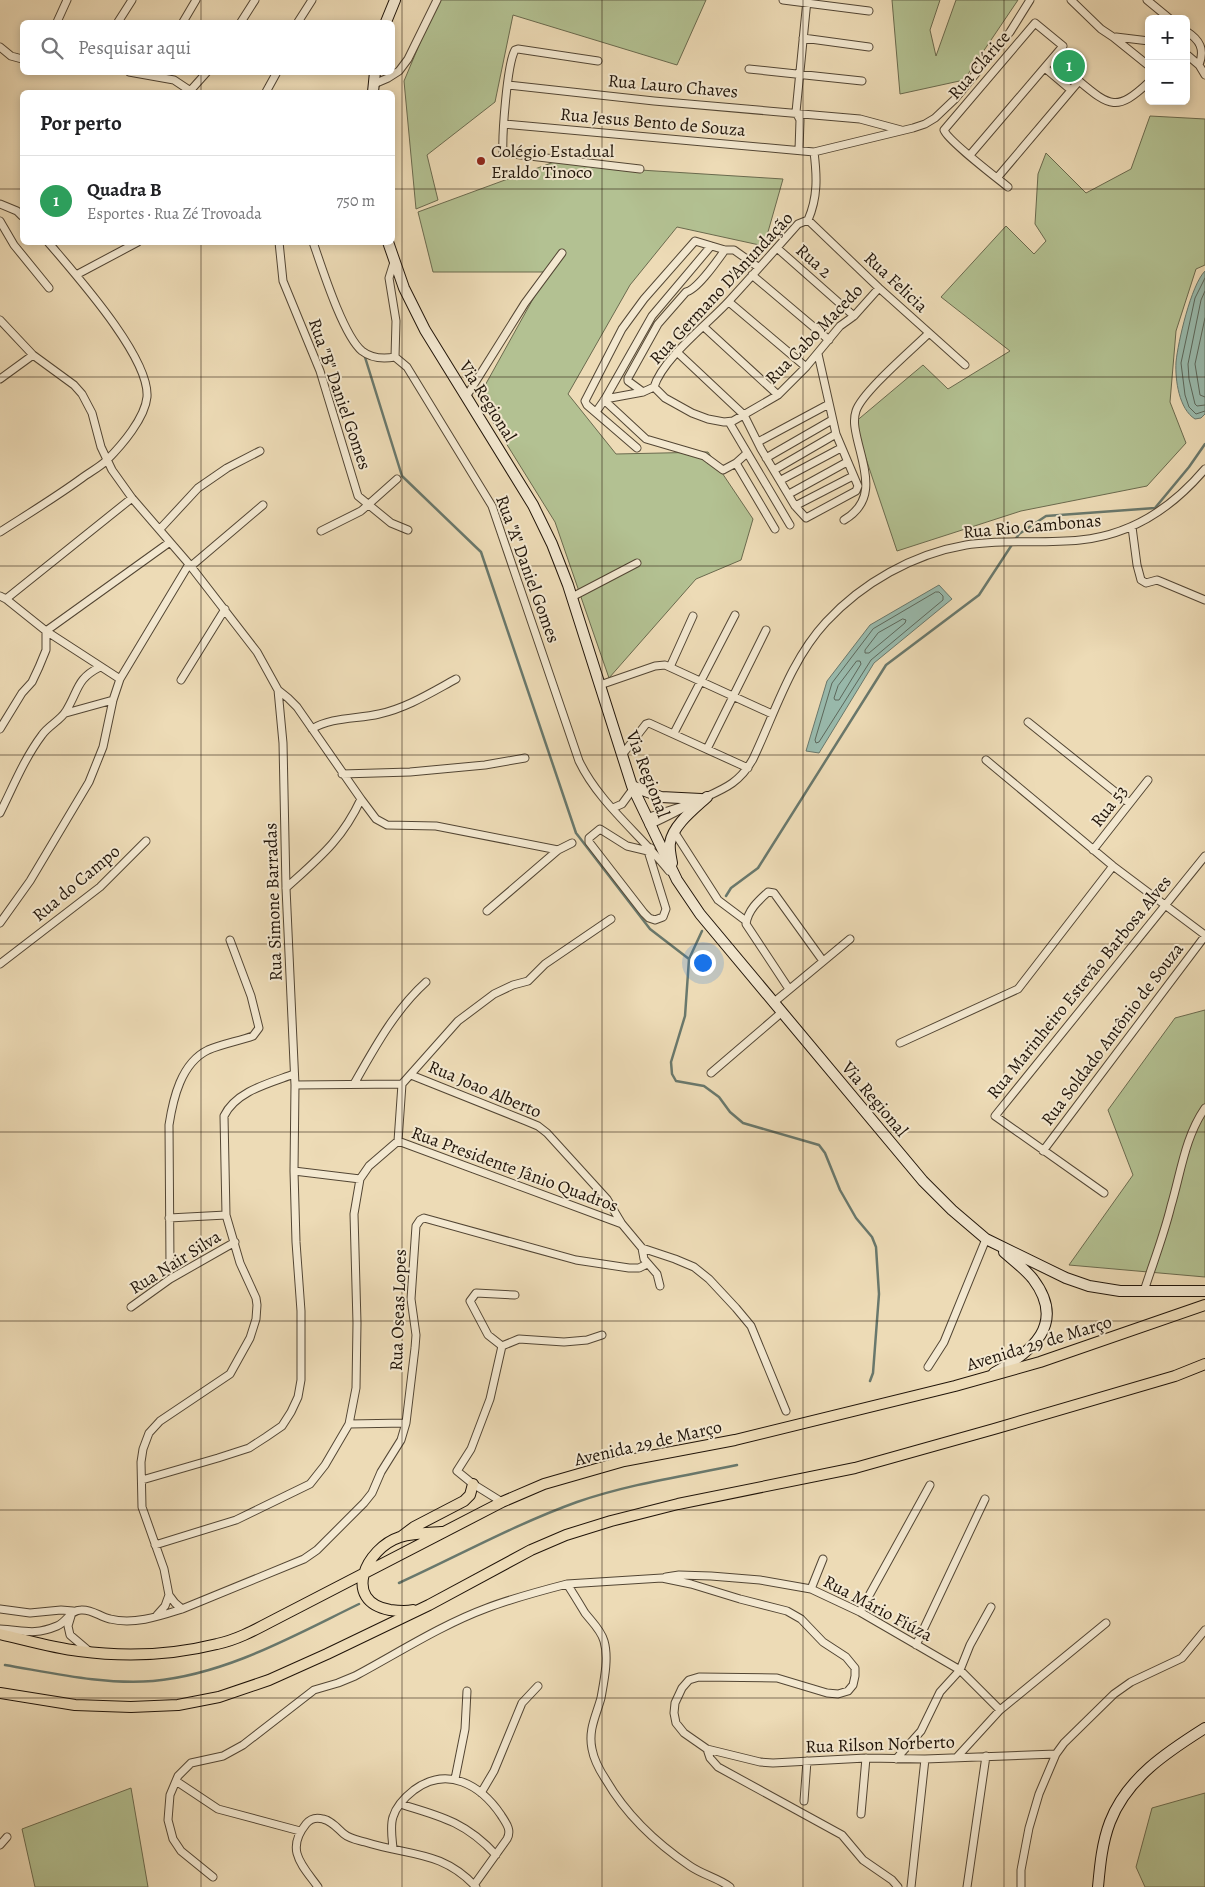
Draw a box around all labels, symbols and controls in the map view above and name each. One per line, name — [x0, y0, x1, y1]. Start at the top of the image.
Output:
map controls — [1145, 15, 1190, 105]
button: + — [1145, 15, 1190, 60]
search box — [20, 20, 395, 75]
street label: Rua Clárice — [943, 26, 1015, 104]
icon: search — [38, 34, 66, 62]
text: Pesquisar aqui — [78, 35, 191, 61]
pin: 1 — [1053, 47, 1085, 85]
button: − — [1145, 60, 1190, 105]
street label: Rua Lauro Chaves — [607, 68, 739, 104]
street label: Rua Jesus Bento de Souza — [559, 102, 747, 142]
text: Por perto — [40, 109, 122, 137]
place label: Colégio Estadual Eraldo Tinoco — [491, 139, 615, 184]
marker: Colégio Estadual Eraldo Tinoco — [475, 155, 487, 167]
text: Quadra B — [87, 177, 162, 203]
text: 1 — [53, 190, 59, 212]
text: 750 m — [336, 190, 375, 212]
text: Esportes · Rua Zé Trovoada — [87, 203, 262, 225]
street label: Rua Germano D'Anundação — [644, 206, 798, 369]
street label: Rua 2 — [791, 238, 837, 284]
street label: Rua Felicia — [859, 246, 934, 318]
street label: Rua Cabo Macedo — [760, 279, 868, 389]
street label: Rua "B" Daniel Gomes — [303, 315, 377, 473]
street label: Via Regional — [453, 355, 523, 447]
street label: Rua "A" Daniel Gomes — [490, 492, 566, 646]
street label: Rua Rio Cambonas — [962, 508, 1102, 544]
street label: Via Regional — [620, 726, 676, 821]
street label: Rua 53 — [1085, 780, 1133, 832]
street label: Rua Simone Barradas — [258, 822, 288, 982]
street label: Rua do Campo — [27, 839, 125, 927]
street label: Rua Marinheiro Estevão Barbosa Alves — [981, 870, 1177, 1104]
street label: Rua Soldado Antônio de Souza — [1035, 937, 1189, 1130]
your location — [690, 950, 716, 976]
street label: Rua Joao Alberto — [425, 1054, 545, 1124]
street label: Via Regional — [836, 1056, 914, 1142]
street label: Rua Presidente Jânio Quadros — [408, 1120, 622, 1218]
street label: Rua Nair Silva — [125, 1224, 226, 1300]
street label: Rua Oseas Lopes — [384, 1249, 412, 1371]
street label: Avenida 29 de Março — [963, 1310, 1115, 1377]
street label: Avenida 29 de Março — [571, 1414, 724, 1472]
street label: Rua Mário Fiúza — [819, 1569, 937, 1647]
street label: Rua Rilson Norberto — [805, 1729, 955, 1759]

